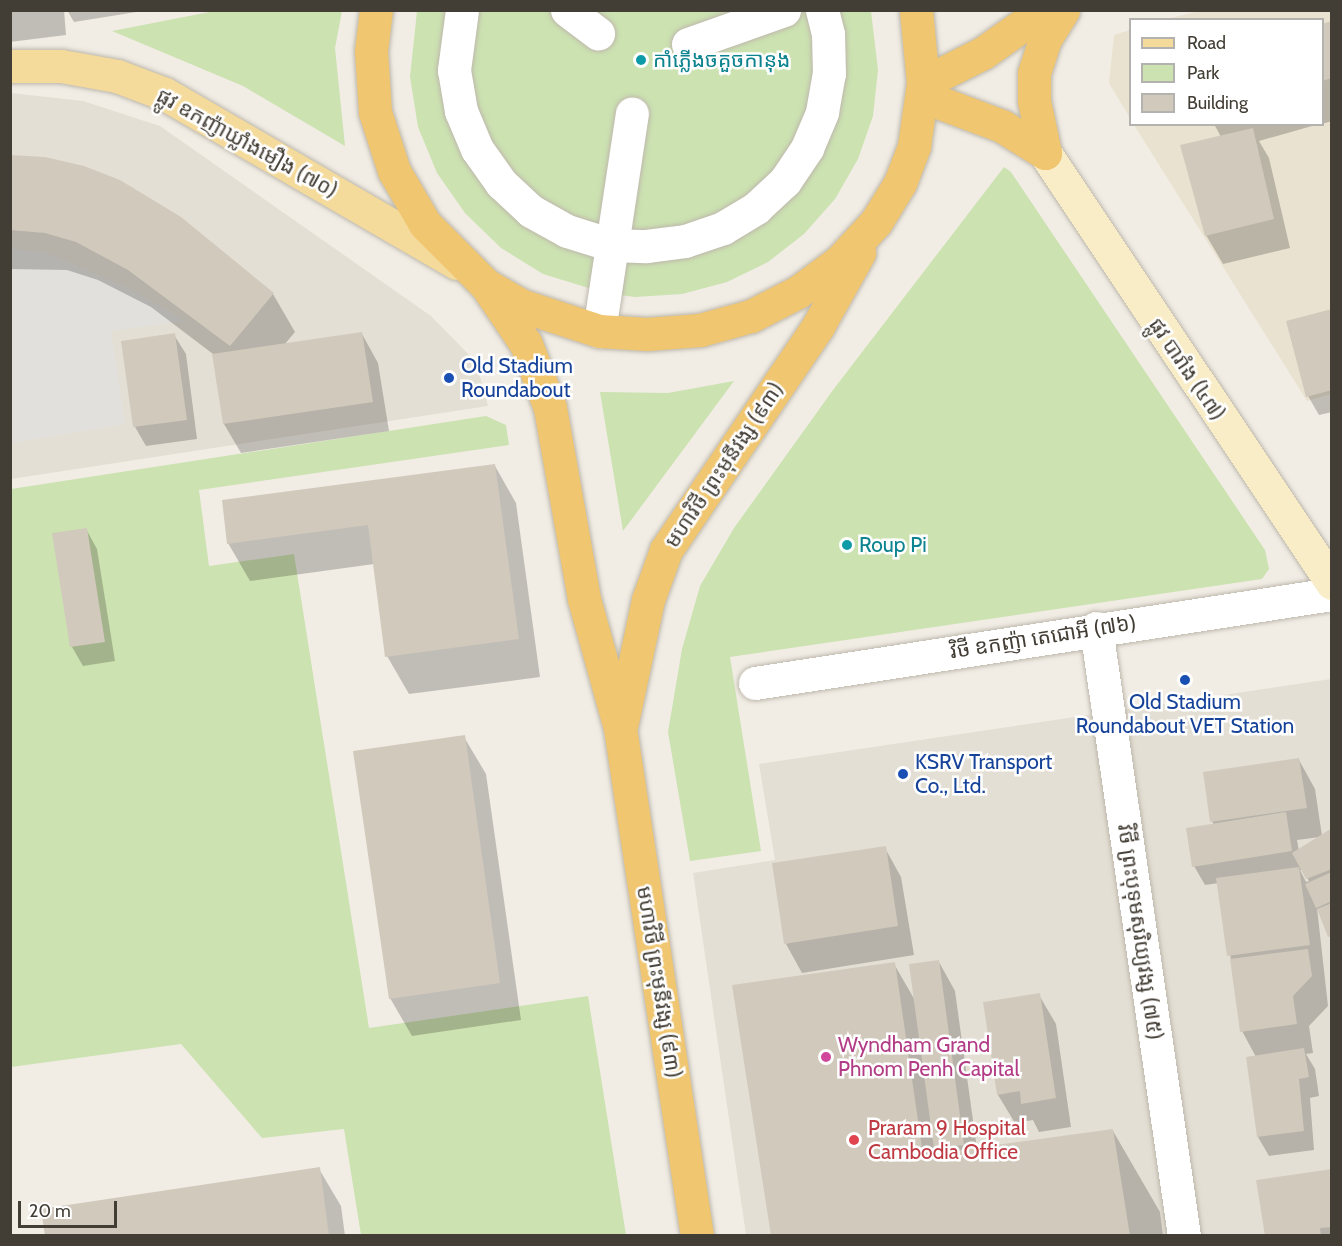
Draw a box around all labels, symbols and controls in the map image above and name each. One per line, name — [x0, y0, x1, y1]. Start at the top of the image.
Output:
legend — [1129, 18, 1324, 126]
text: Road — [1187, 32, 1226, 54]
place label: កាំភ្លើងចគួចកានុង — [653, 47, 790, 73]
marker: កាំភ្លើងចគួចកានុង — [634, 53, 648, 67]
text: Park — [1187, 62, 1219, 84]
street label: ផ្លូវ ឧកញ៉ាឃ្លាំងមឿង (៧០) — [152, 83, 342, 203]
text: Building — [1187, 92, 1248, 114]
street label: ផ្លូវ បារាំង (៤៧) — [1144, 313, 1230, 425]
place label: Old Stadium Roundabout — [461, 353, 573, 403]
marker: Old Stadium Roundabout — [442, 371, 456, 385]
street label: មហាវិថី ព្រះមុនីវង្ស (៩៣) — [659, 378, 789, 552]
place label: Roup Pi — [859, 532, 927, 558]
marker: Roup Pi — [840, 538, 854, 552]
street label: វិថី ឧកញ៉ា តេជោអី (៧៦) — [948, 610, 1138, 664]
marker: Old Stadium Roundabout VET Station — [1178, 673, 1192, 687]
place label: Old Stadium Roundabout VET Station — [1076, 689, 1294, 739]
place label: KSRV Transport Co., Ltd. — [915, 749, 1052, 799]
marker: KSRV Transport Co., Ltd. — [896, 767, 910, 781]
street label: វិថី ព្រះបុទុមសុរិយ្យវង្ស (៧៥) — [1112, 823, 1168, 1041]
street label: មហាវិថី ព្រះមុនីវង្ស (៩៣) — [631, 884, 687, 1080]
place label: Wyndham Grand Phnom Penh Capital — [838, 1032, 1019, 1082]
marker: Wyndham Grand Phnom Penh Capital — [819, 1050, 833, 1064]
place label: Praram 9 Hospital Cambodia Office — [868, 1115, 1026, 1165]
marker: Praram 9 Hospital Cambodia Office — [845, 1131, 863, 1149]
scale bar — [21, 1189, 120, 1227]
text: 20 m — [29, 1200, 71, 1222]

